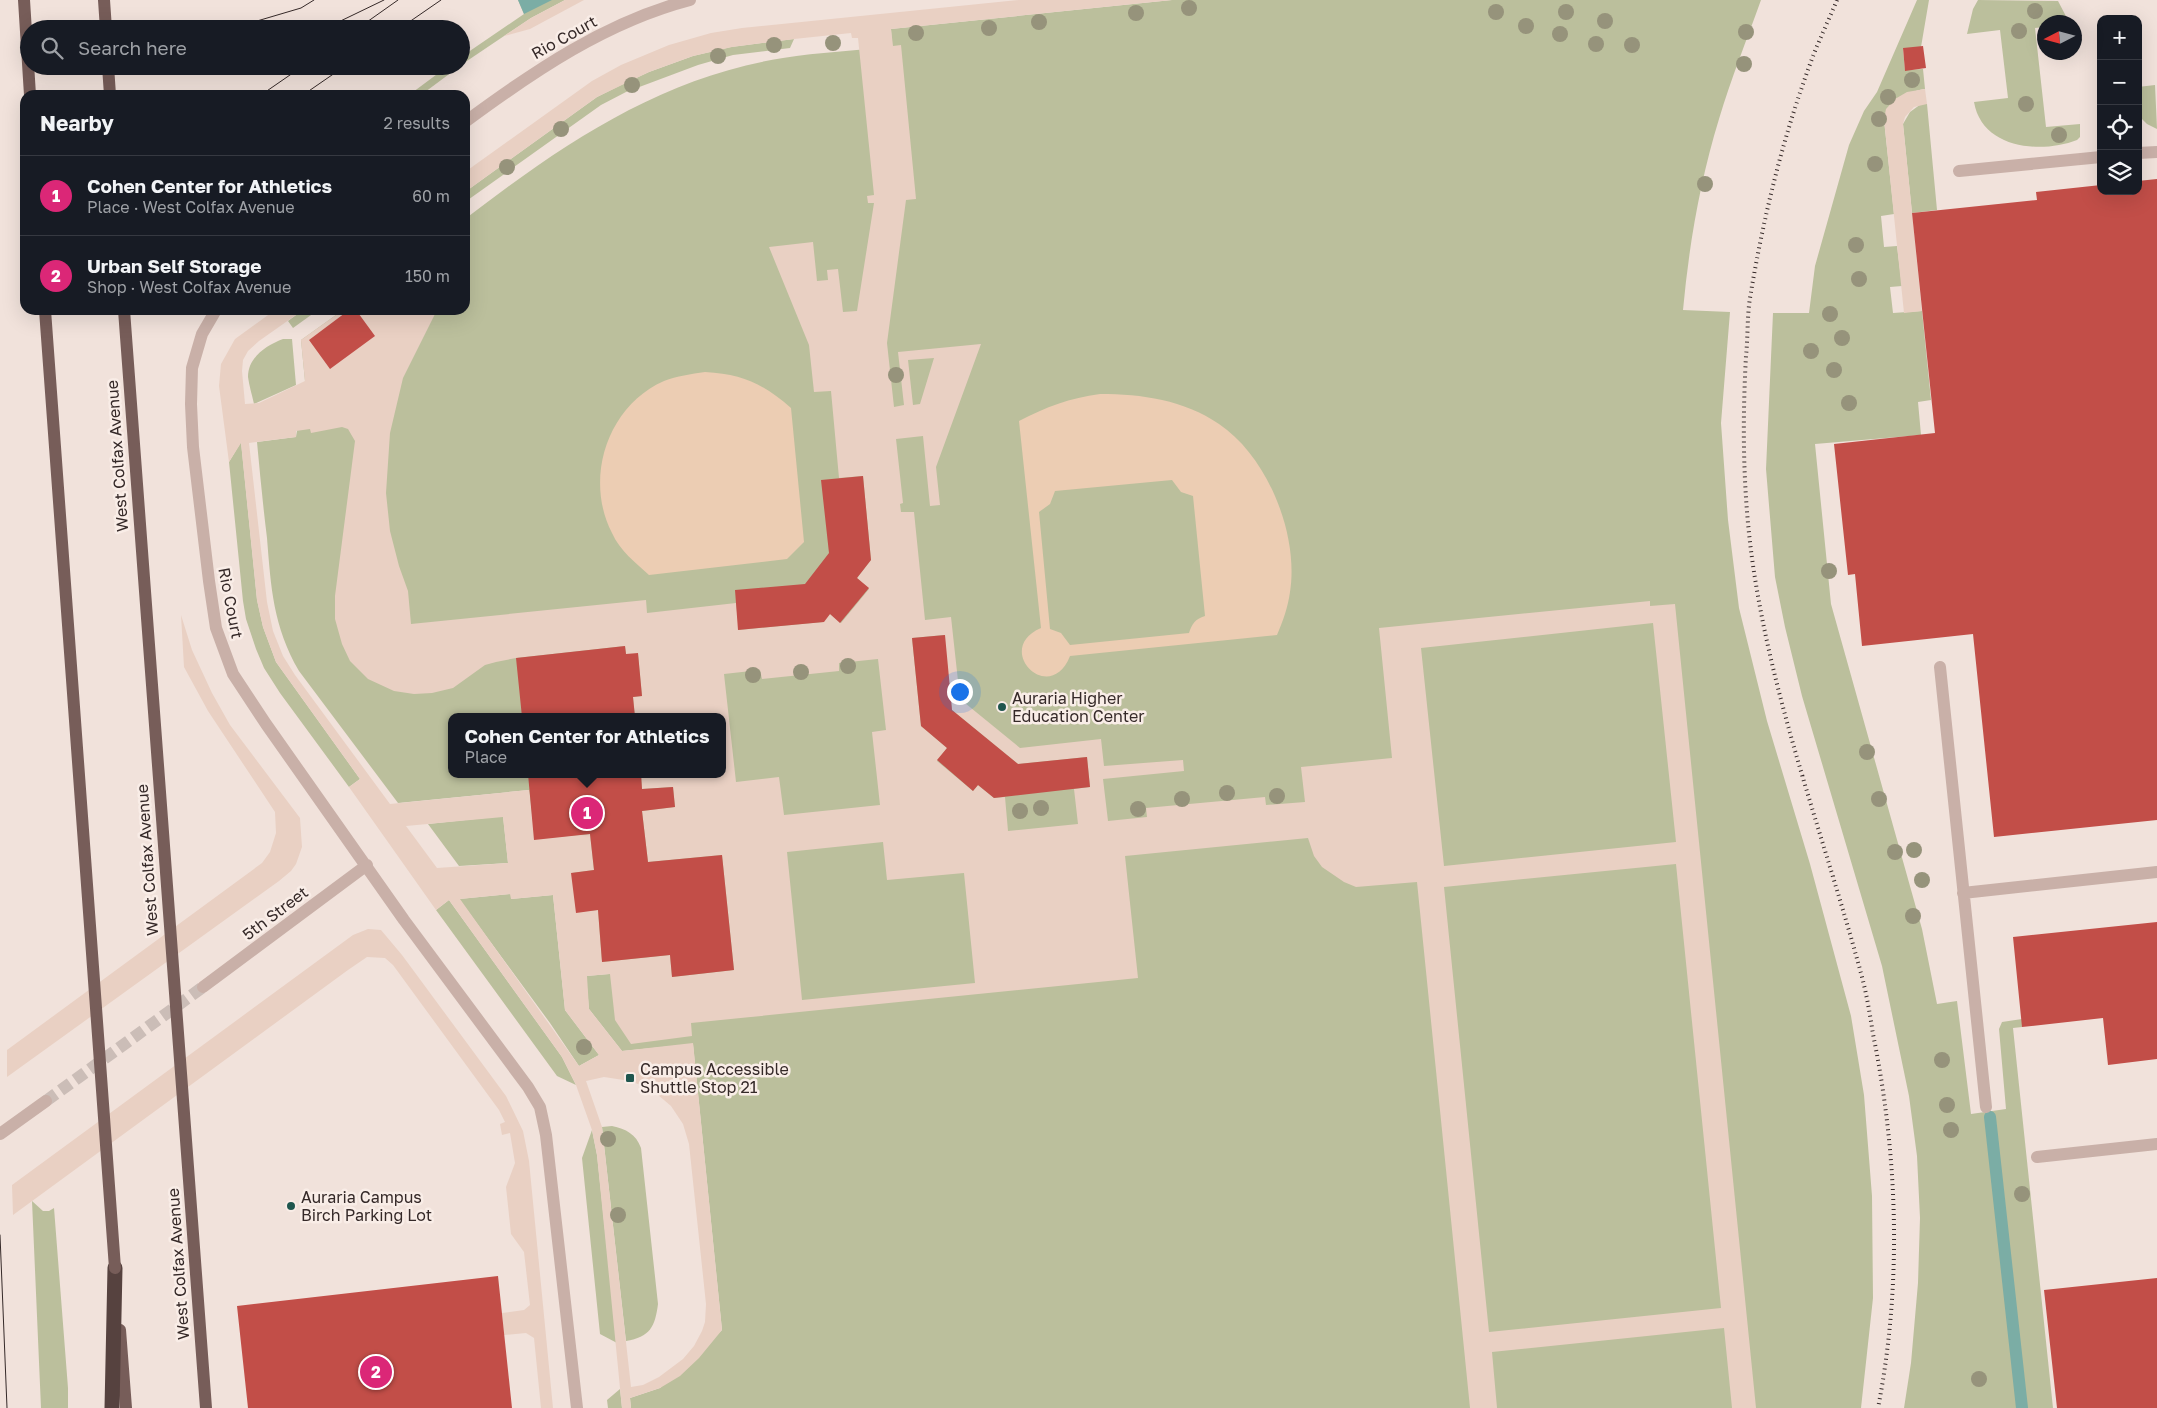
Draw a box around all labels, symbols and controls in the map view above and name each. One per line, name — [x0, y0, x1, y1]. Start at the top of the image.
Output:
street label: Rio Court — [528, 11, 600, 63]
north arrow — [2037, 15, 2082, 60]
map controls — [2097, 15, 2142, 195]
button: + — [2097, 15, 2142, 60]
search box — [20, 20, 470, 75]
icon: search — [38, 34, 66, 62]
text: Search here — [78, 36, 187, 59]
button: − — [2097, 60, 2142, 105]
button: locate — [2097, 105, 2142, 150]
text: Nearby — [40, 110, 114, 136]
text: 2 results — [384, 113, 450, 133]
button: layers — [2097, 150, 2142, 195]
text: Cohen Center for Athletics — [87, 174, 332, 197]
text: 1 — [52, 186, 60, 206]
text: 60 m — [412, 186, 450, 206]
text: Place · West Colfax Avenue — [87, 197, 294, 217]
text: Urban Self Storage — [87, 254, 261, 277]
text: 2 — [51, 266, 61, 286]
text: 150 m — [405, 266, 450, 286]
text: Shop · West Colfax Avenue — [87, 277, 291, 297]
street label: West Colfax Avenue — [102, 379, 132, 533]
street label: Rio Court — [214, 566, 248, 640]
your location — [947, 679, 973, 705]
place label: Auraria Higher Education Center — [1012, 688, 1145, 726]
marker: Auraria Higher Education Center — [996, 701, 1008, 713]
popup — [448, 713, 726, 778]
text: Cohen Center for Athletics — [464, 724, 710, 747]
text: Place — [464, 747, 507, 767]
street label: West Colfax Avenue — [132, 783, 162, 937]
pin: 1 — [571, 794, 603, 832]
street label: 5th Street — [238, 882, 312, 944]
place label: Campus Accessible Shuttle Stop 21 — [640, 1059, 789, 1097]
marker: Campus Accessible Shuttle Stop 21 — [624, 1072, 636, 1084]
street label: West Colfax Avenue — [163, 1187, 193, 1341]
place label: Auraria Campus Birch Parking Lot — [301, 1187, 432, 1225]
marker: Auraria Campus Birch Parking Lot — [285, 1200, 297, 1212]
pin: 2 — [360, 1353, 392, 1391]

